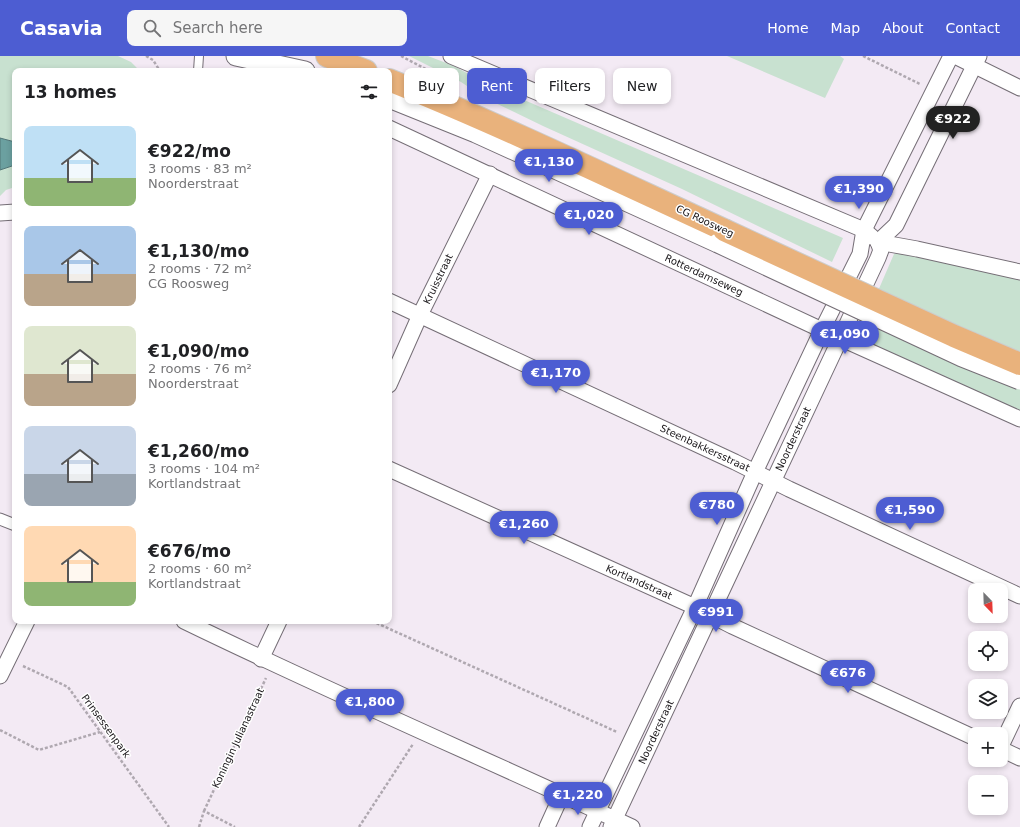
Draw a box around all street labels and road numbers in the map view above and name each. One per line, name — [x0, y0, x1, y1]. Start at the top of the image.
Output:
street label: CG Roosweg — [674, 203, 736, 239]
street label: Kruisstraat — [421, 252, 455, 306]
street label: Rotterdamseweg — [663, 252, 745, 298]
street label: Noorderstraat — [773, 405, 813, 473]
street label: Steenbakkersstraat — [658, 422, 752, 474]
street label: Kortlandstraat — [604, 562, 674, 602]
street label: Koningin Julianastraat — [210, 686, 266, 790]
street label: Prinsessenpark — [79, 692, 133, 760]
street label: Noorderstraat — [636, 698, 676, 766]

